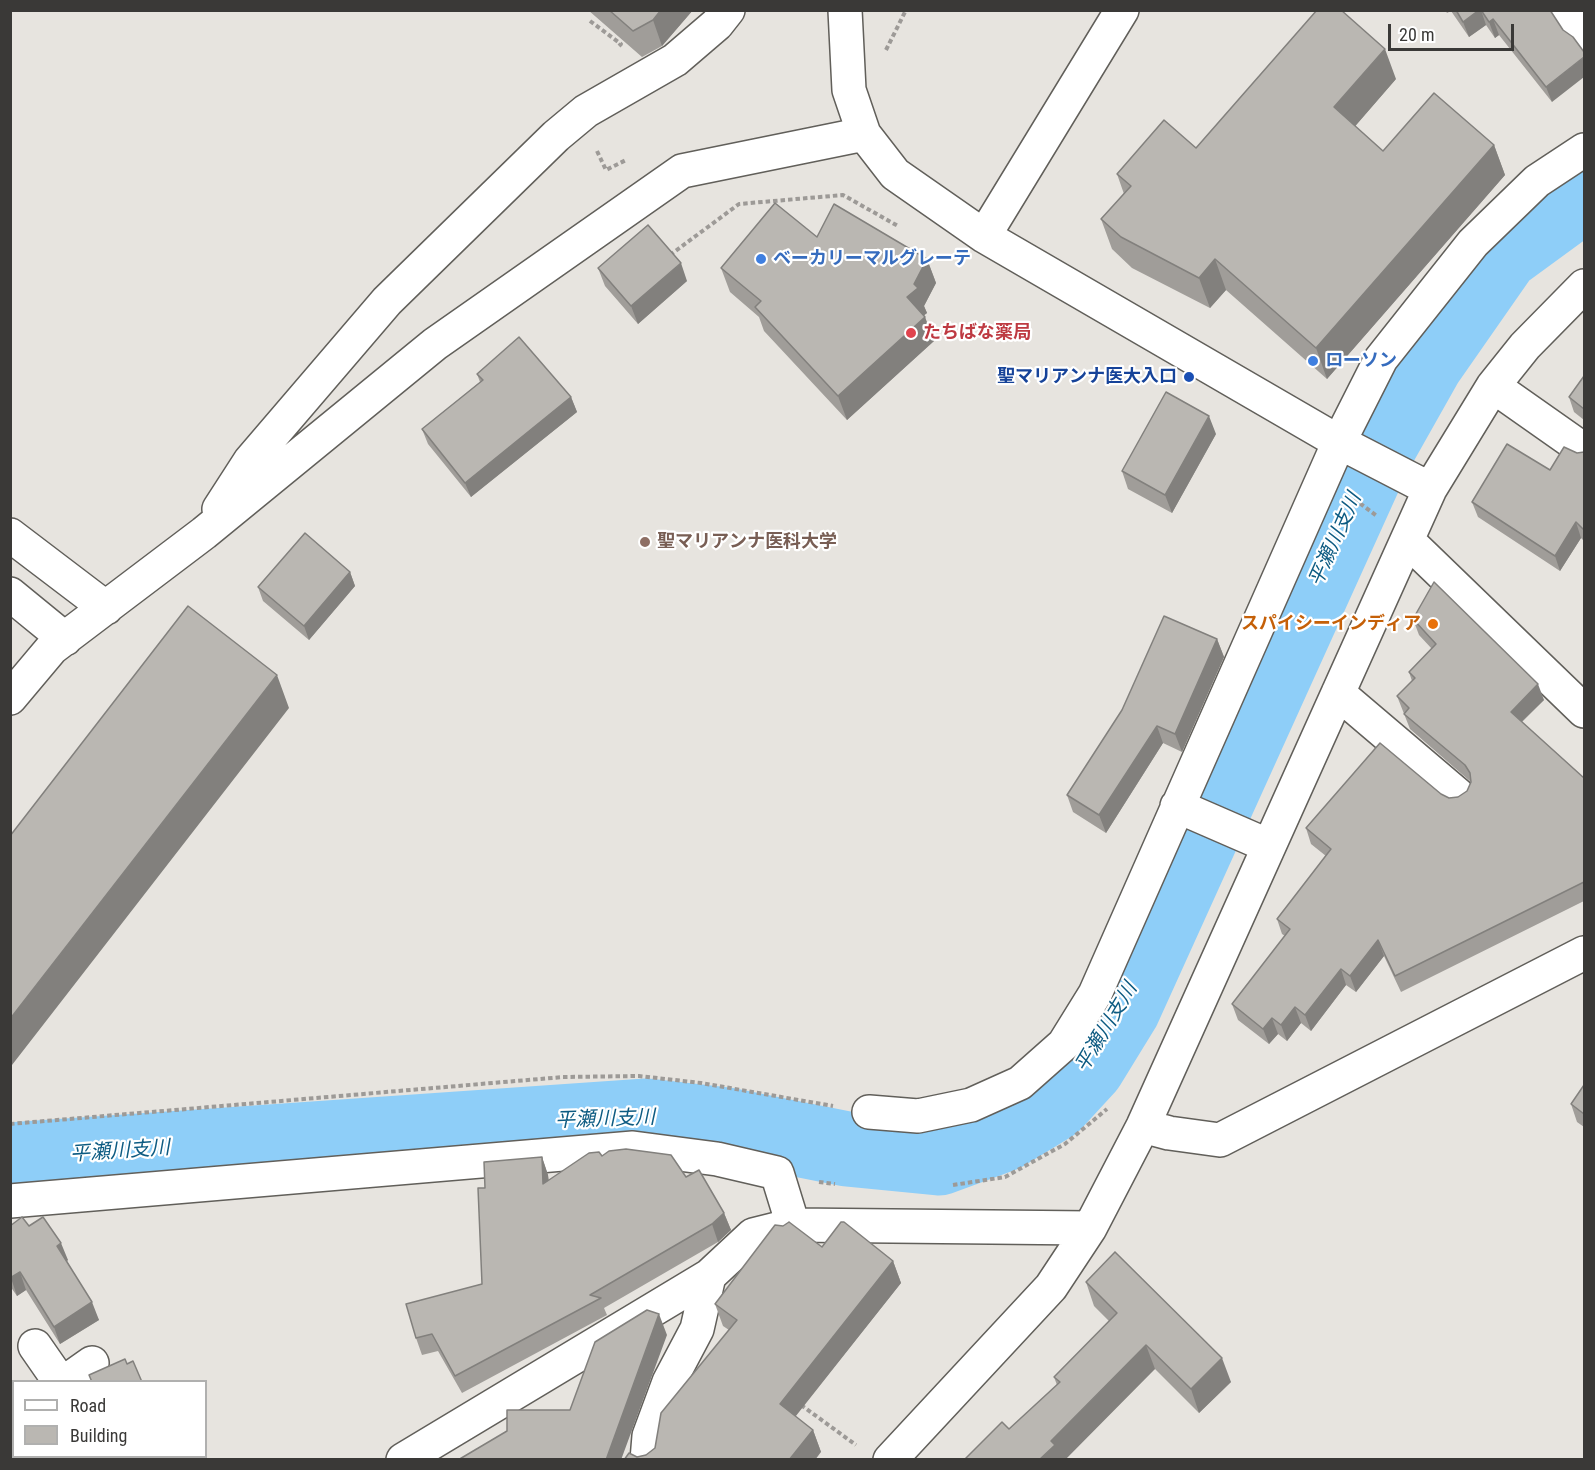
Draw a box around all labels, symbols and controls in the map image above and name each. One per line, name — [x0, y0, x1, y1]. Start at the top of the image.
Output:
scale bar — [1391, 12, 1517, 50]
text: 20 m — [1399, 24, 1434, 45]
place label: ベーカリーマルグレーテ — [773, 248, 971, 270]
marker: ベーカリーマルグレーテ — [754, 252, 768, 266]
place label: たちばな薬局 — [923, 322, 1031, 344]
marker: たちばな薬局 — [904, 326, 918, 340]
place label: ローソン — [1325, 350, 1397, 372]
marker: ローソン — [1306, 354, 1320, 368]
place label: 聖マリアンナ医大入口 — [997, 366, 1177, 388]
marker: 聖マリアンナ医大入口 — [1182, 370, 1196, 384]
water label: 平瀬川支川 — [1305, 489, 1367, 591]
place label: 聖マリアンナ医科大学 — [657, 531, 837, 553]
marker: 聖マリアンナ医科大学 — [638, 535, 652, 549]
place label: スパイシーインディア — [1241, 613, 1421, 635]
marker: スパイシーインディア — [1426, 617, 1440, 631]
water label: 平瀬川支川 — [1071, 979, 1143, 1077]
water label: 平瀬川支川 — [555, 1106, 655, 1134]
water label: 平瀬川支川 — [69, 1137, 171, 1167]
legend — [12, 1380, 207, 1458]
text: Road — [70, 1395, 106, 1416]
text: Building — [70, 1425, 127, 1446]

